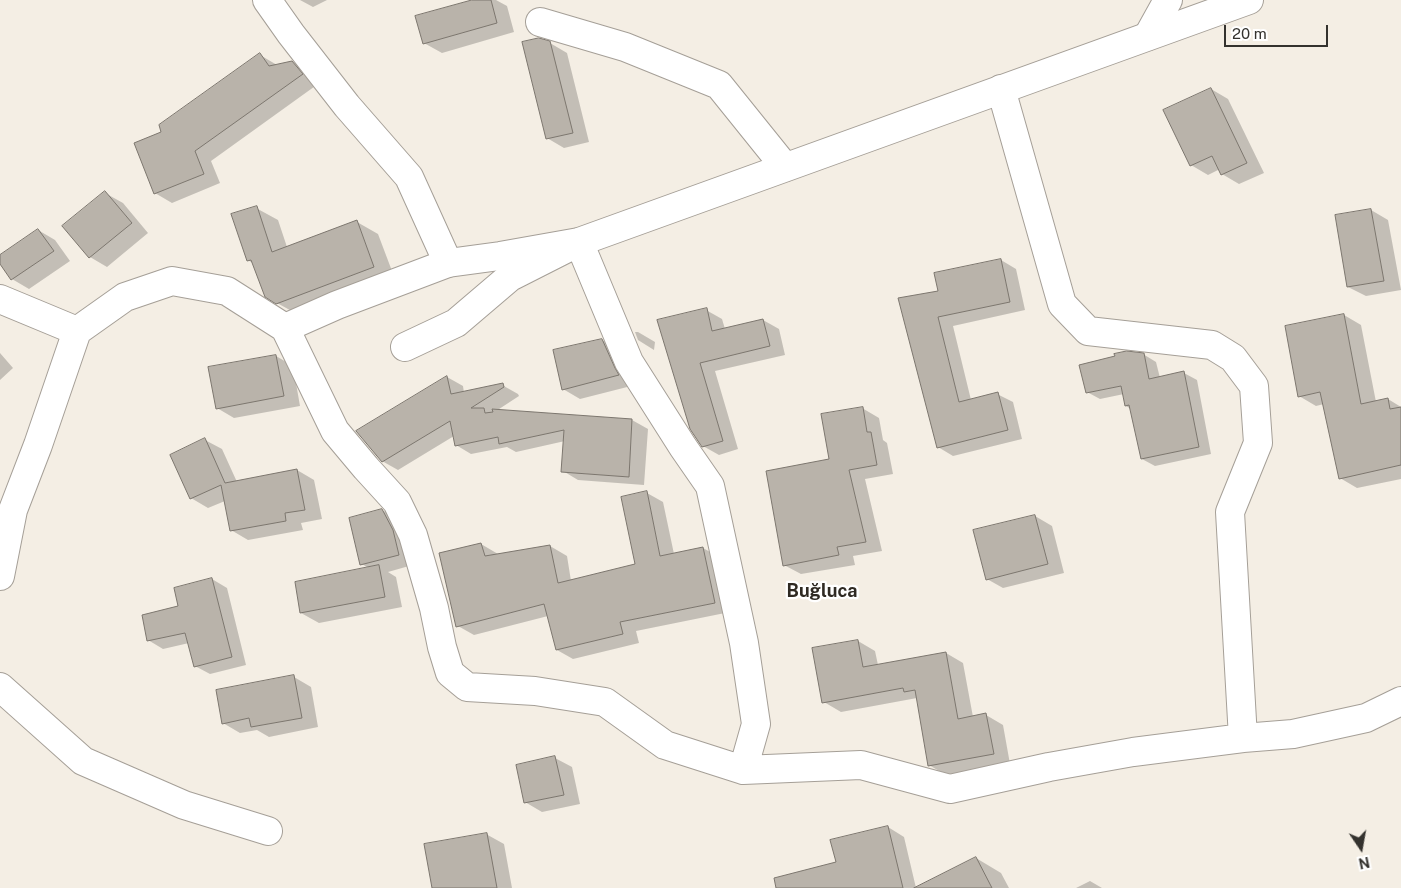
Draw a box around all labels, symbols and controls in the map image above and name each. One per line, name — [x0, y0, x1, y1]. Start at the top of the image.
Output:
scale bar — [1226, 15, 1330, 47]
text: 20 m — [1232, 25, 1267, 42]
district label: Buğluca — [787, 580, 857, 602]
north arrow — [1336, 823, 1386, 873]
text: N — [1357, 854, 1371, 872]

